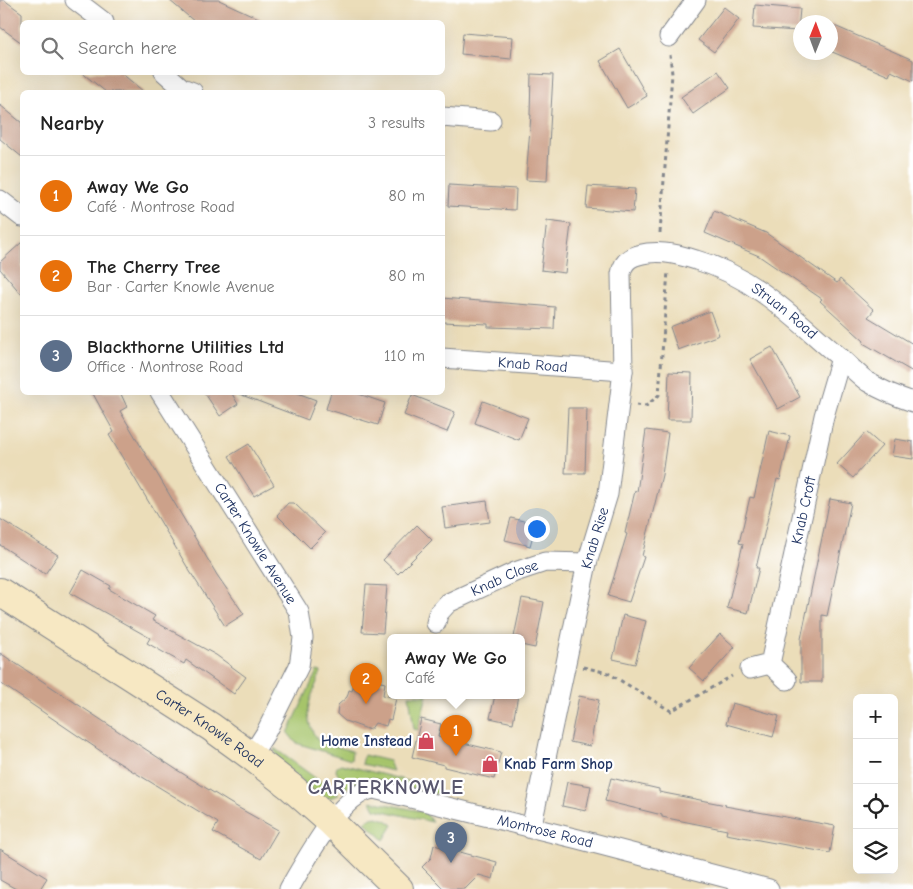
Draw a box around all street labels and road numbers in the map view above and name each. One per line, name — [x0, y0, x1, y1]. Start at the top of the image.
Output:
street label: Struan Road — [748, 279, 821, 343]
street label: Knab Road — [497, 353, 568, 376]
street label: Knab Croft — [787, 474, 820, 546]
street label: Carter Knowle Avenue — [211, 479, 301, 608]
street label: Knab Rise — [577, 504, 613, 570]
street label: Knab Close — [468, 556, 541, 600]
street label: Carter Knowle Road — [152, 685, 267, 771]
street label: Montrose Road — [496, 811, 595, 852]

